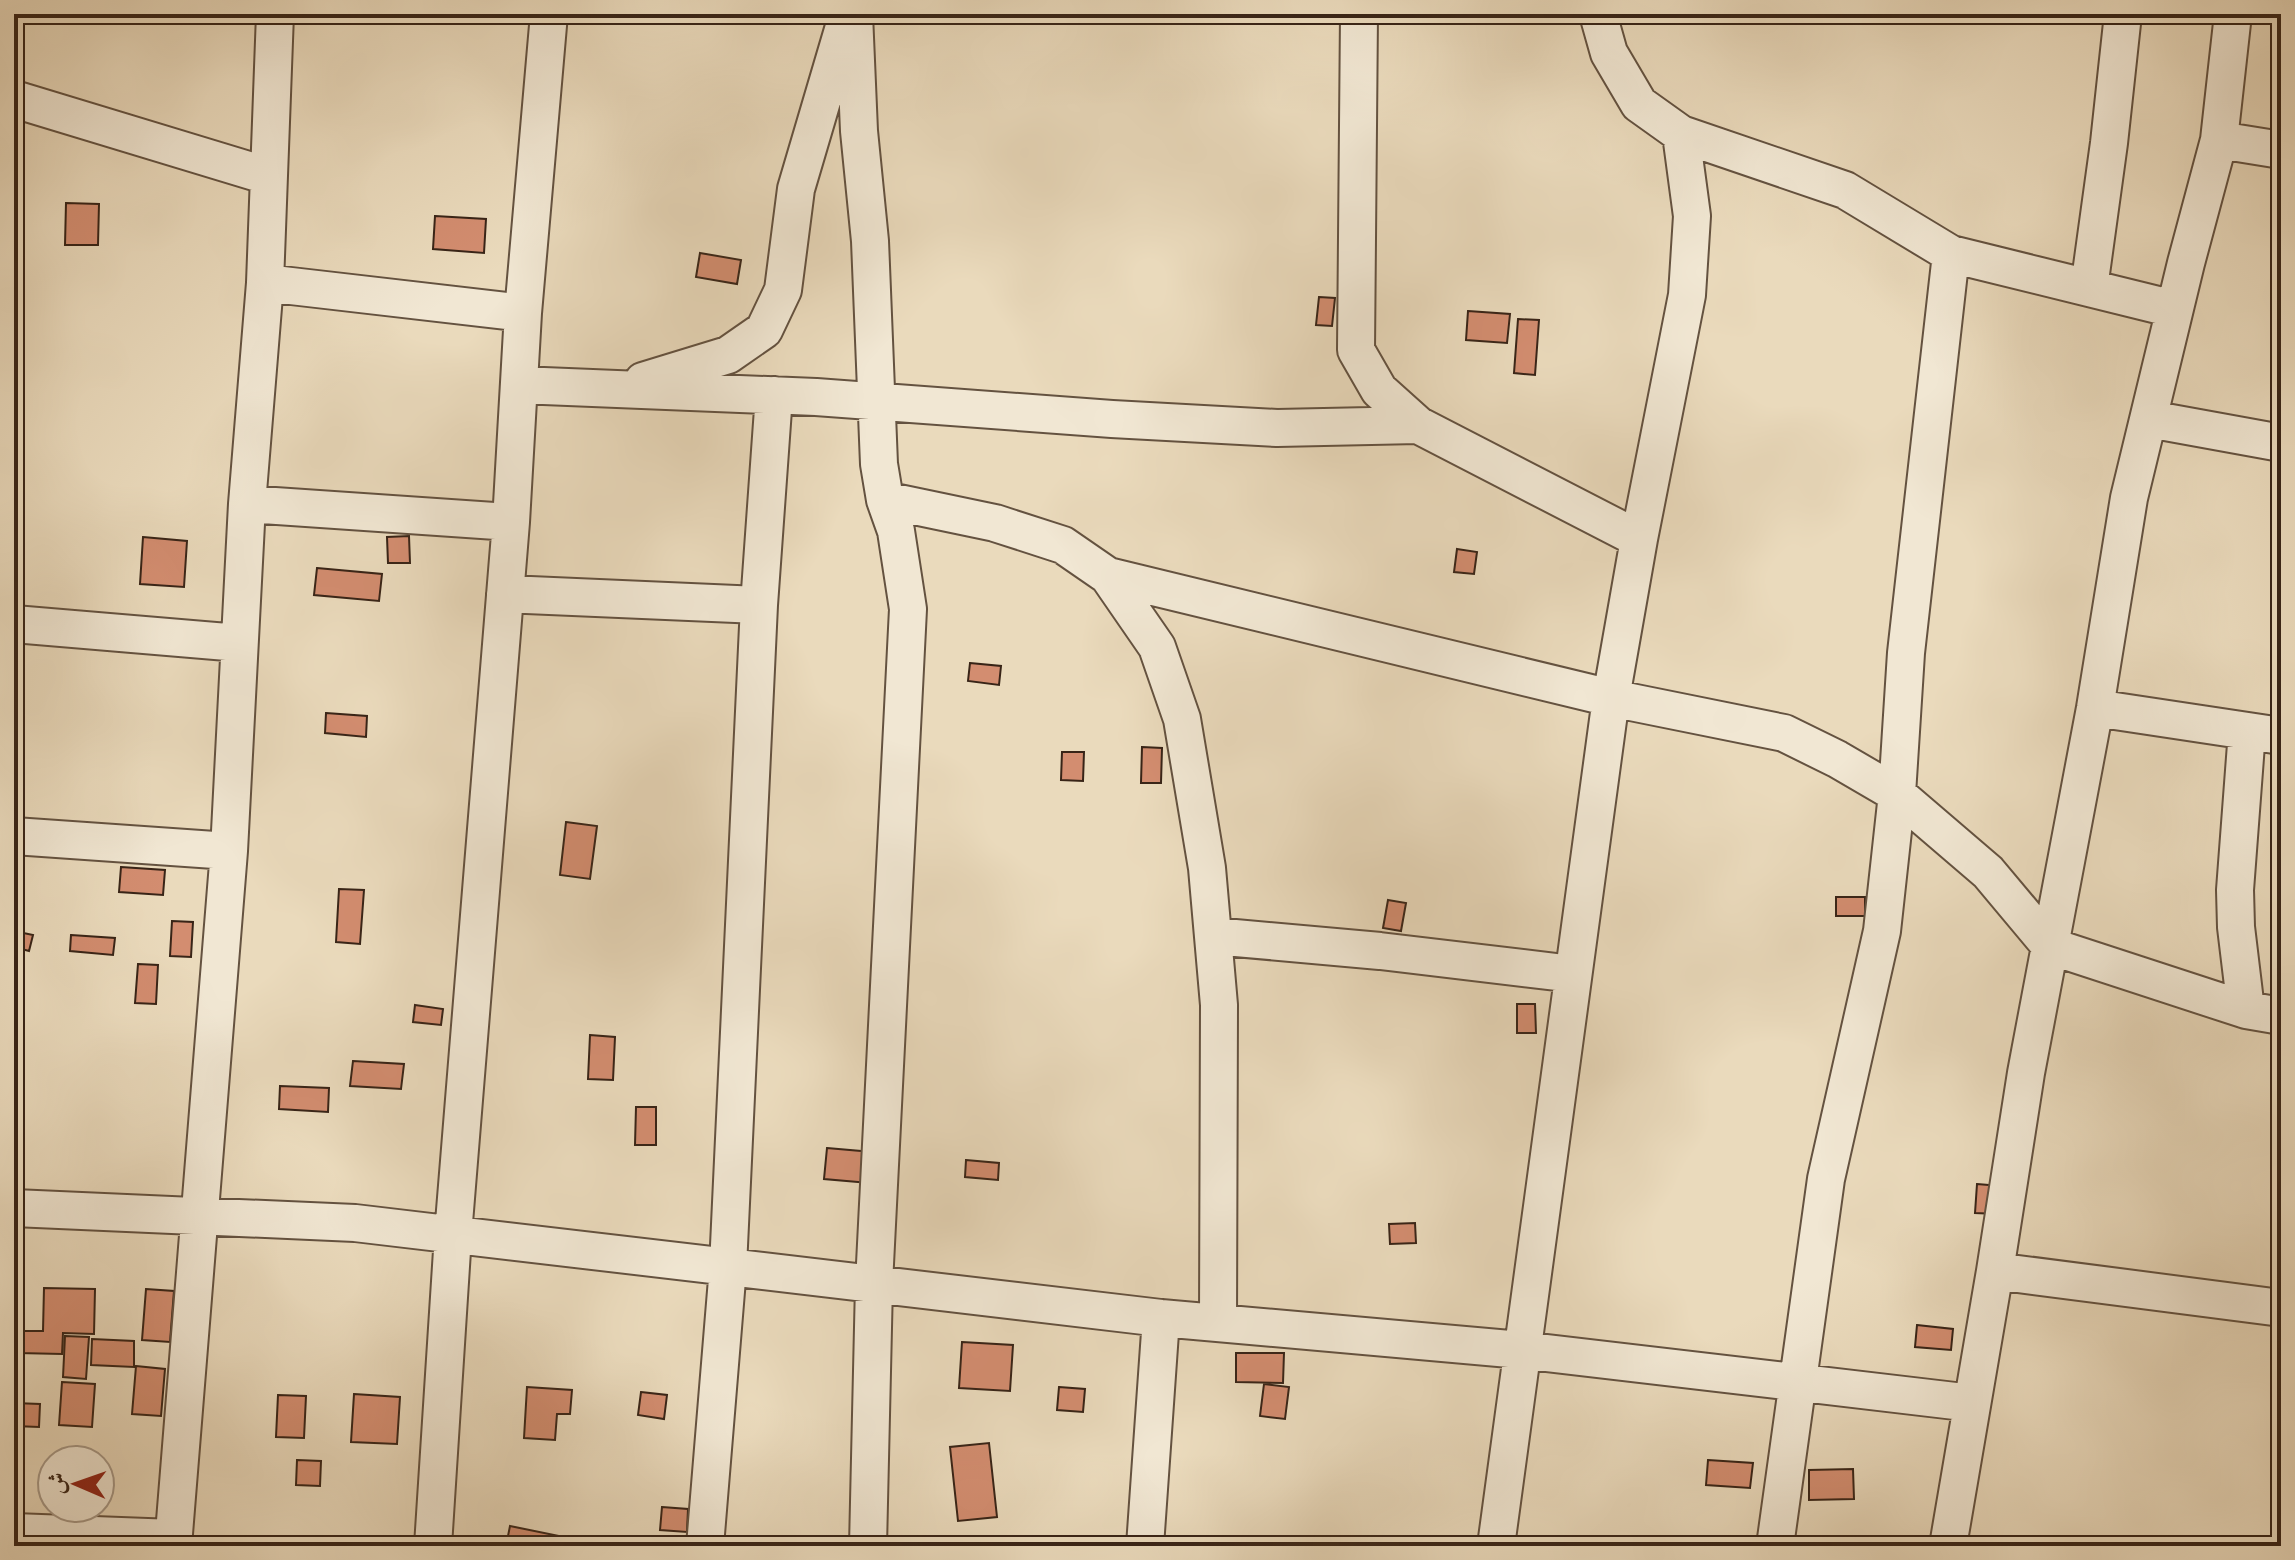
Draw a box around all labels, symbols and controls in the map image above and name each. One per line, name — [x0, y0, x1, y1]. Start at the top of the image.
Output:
north arrow — [36, 1444, 116, 1524]
text: ش — [42, 1472, 72, 1495]

